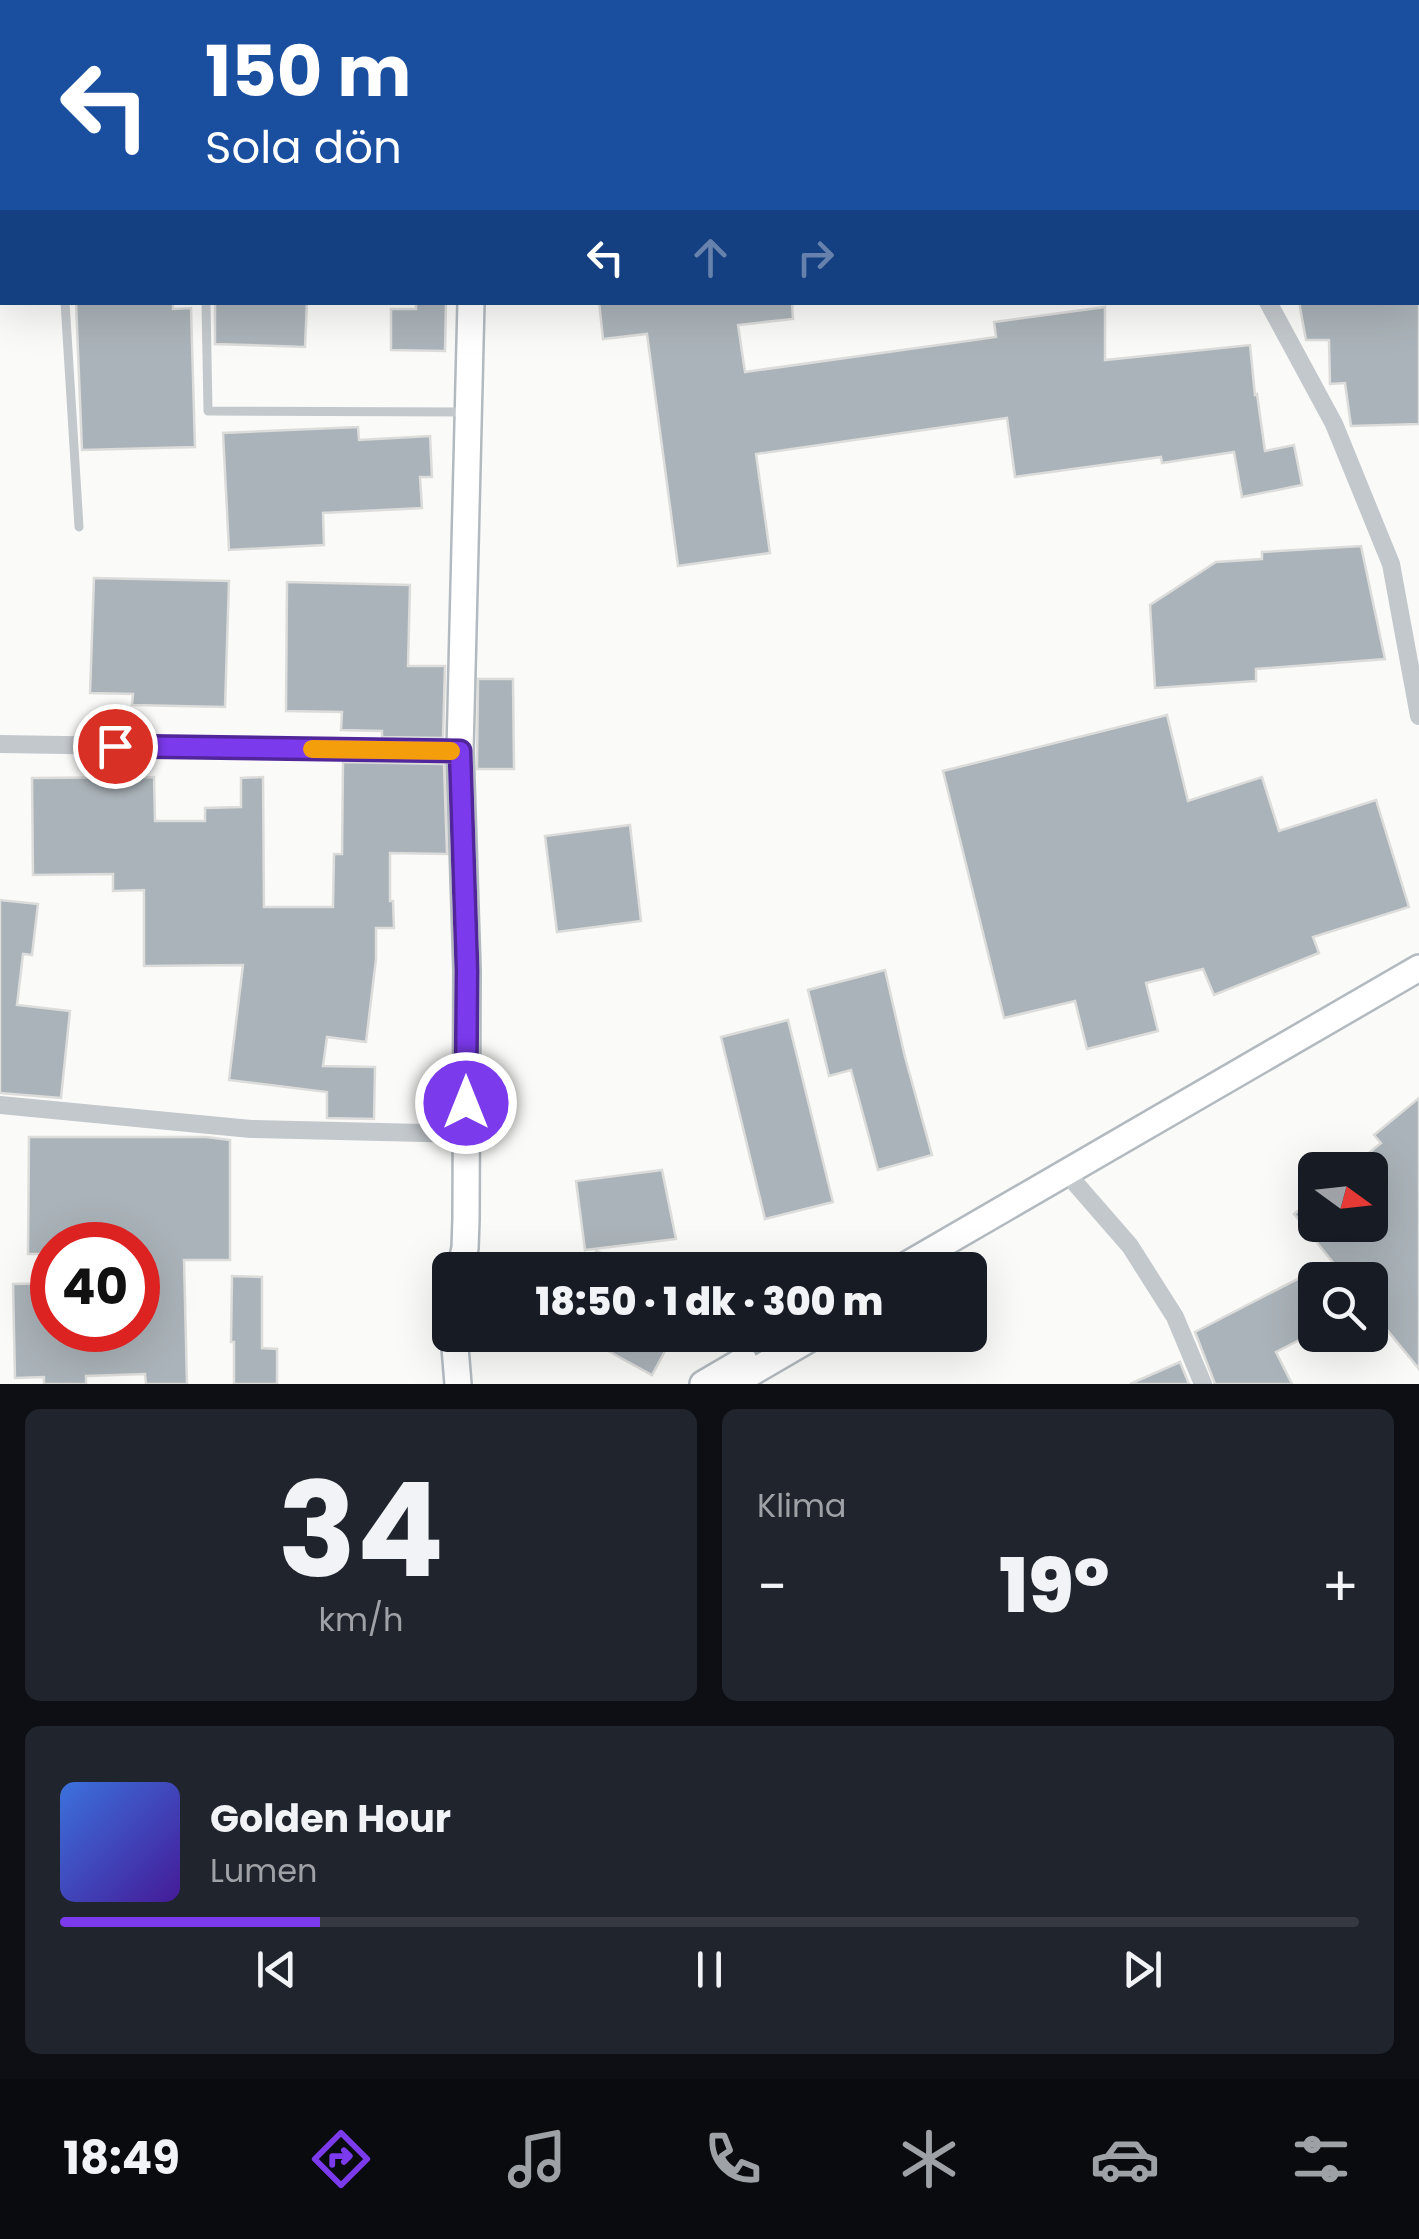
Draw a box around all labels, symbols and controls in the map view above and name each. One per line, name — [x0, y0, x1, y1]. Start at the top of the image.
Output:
text: 150 m — [205, 22, 411, 121]
icon: left — [40, 40, 170, 170]
text: Sola dön — [205, 116, 402, 179]
icon: left — [578, 230, 633, 285]
icon: ahead — [683, 230, 738, 285]
icon: right — [788, 230, 843, 285]
pin — [73, 704, 158, 789]
icon: arrive — [88, 719, 143, 774]
position arrow — [414, 1051, 518, 1155]
north arrow — [1298, 1152, 1388, 1242]
map controls — [1298, 1152, 1388, 1352]
speed limit sign: 40 — [30, 1222, 160, 1352]
button: search — [1298, 1262, 1388, 1352]
text: 18:50 · 1 dk · 300 m — [536, 1275, 883, 1328]
text: 34 — [278, 1439, 444, 1622]
text: Klima — [757, 1483, 847, 1528]
text: 19° — [999, 1533, 1110, 1638]
text: − — [757, 1548, 787, 1625]
text: + — [1321, 1548, 1359, 1625]
text: km/h — [318, 1597, 404, 1642]
text: Golden Hour — [210, 1792, 451, 1845]
text: Lumen — [210, 1848, 318, 1893]
icon: previous — [249, 1942, 304, 1997]
icon: pause — [682, 1942, 737, 1997]
icon: next — [1115, 1942, 1170, 1997]
icon: directions — [306, 2124, 376, 2194]
icon: music — [502, 2124, 572, 2194]
icon: phone — [698, 2124, 768, 2194]
icon: climate — [894, 2124, 964, 2194]
icon: car — [1090, 2124, 1160, 2194]
icon: filters — [1286, 2124, 1356, 2194]
text: 18:49 — [63, 2127, 180, 2190]

